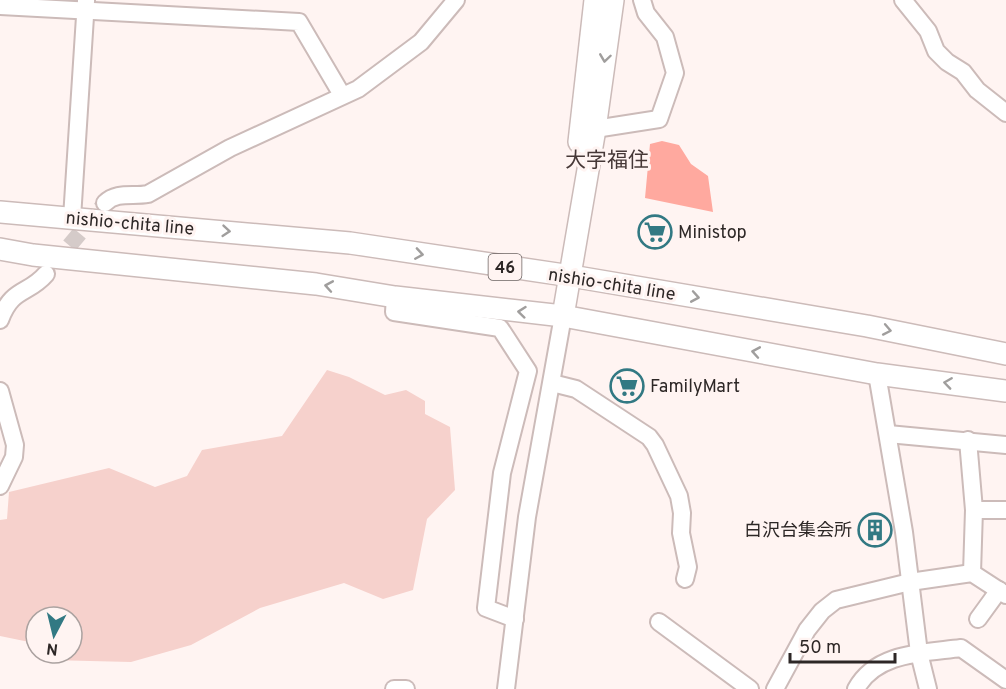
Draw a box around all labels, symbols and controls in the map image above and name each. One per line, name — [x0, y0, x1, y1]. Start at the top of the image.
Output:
one-way arrow — [599, 53, 612, 63]
district label: 大字福住 — [565, 148, 649, 175]
street label: nishio-chita line — [65, 207, 195, 242]
supermarket icon: Ministop — [637, 214, 673, 250]
place label: Ministop — [678, 222, 747, 245]
one-way arrow — [221, 225, 230, 238]
one-way arrow — [415, 247, 424, 259]
road number: 46 — [488, 254, 522, 280]
street label: nishio-chita line — [546, 264, 677, 307]
one-way arrow — [324, 280, 334, 293]
one-way arrow — [690, 290, 700, 303]
one-way arrow — [517, 306, 527, 319]
one-way arrow — [882, 323, 892, 336]
one-way arrow — [751, 346, 760, 358]
supermarket icon: FamilyMart — [609, 368, 645, 404]
place label: FamilyMart — [650, 376, 740, 399]
one-way arrow — [943, 377, 953, 390]
building icon: 白沢台集会所 — [857, 512, 893, 548]
place label: 白沢台集会所 — [744, 520, 852, 543]
north arrow — [24, 605, 84, 665]
scale bar — [790, 626, 895, 664]
text: N — [45, 637, 59, 659]
text: 50 m — [799, 637, 841, 660]

